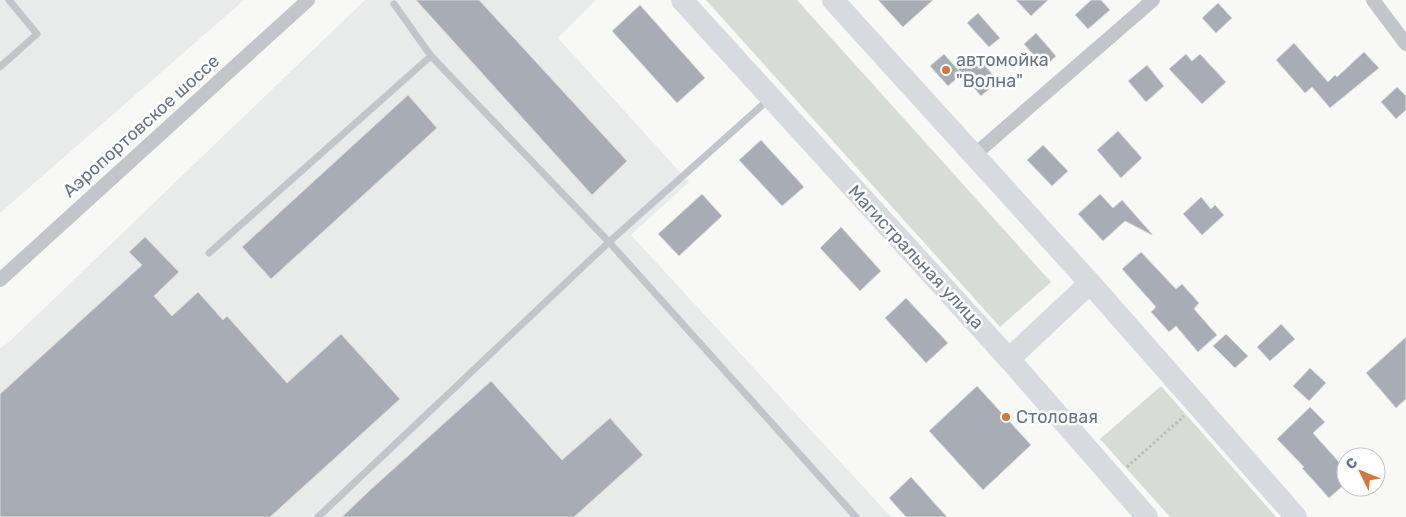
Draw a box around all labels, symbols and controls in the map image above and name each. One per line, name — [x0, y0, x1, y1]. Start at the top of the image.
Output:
place label: автомойка "Волна" — [956, 49, 1049, 92]
street label: Аэропортовское шоссе — [58, 50, 224, 202]
marker: автомойка "Волна" — [940, 64, 952, 76]
street label: Магистральная улица — [843, 180, 989, 334]
place label: Столовая — [1016, 406, 1098, 428]
marker: Столовая — [1000, 411, 1012, 423]
north arrow — [1336, 447, 1386, 497]
text: С — [1342, 454, 1362, 473]

